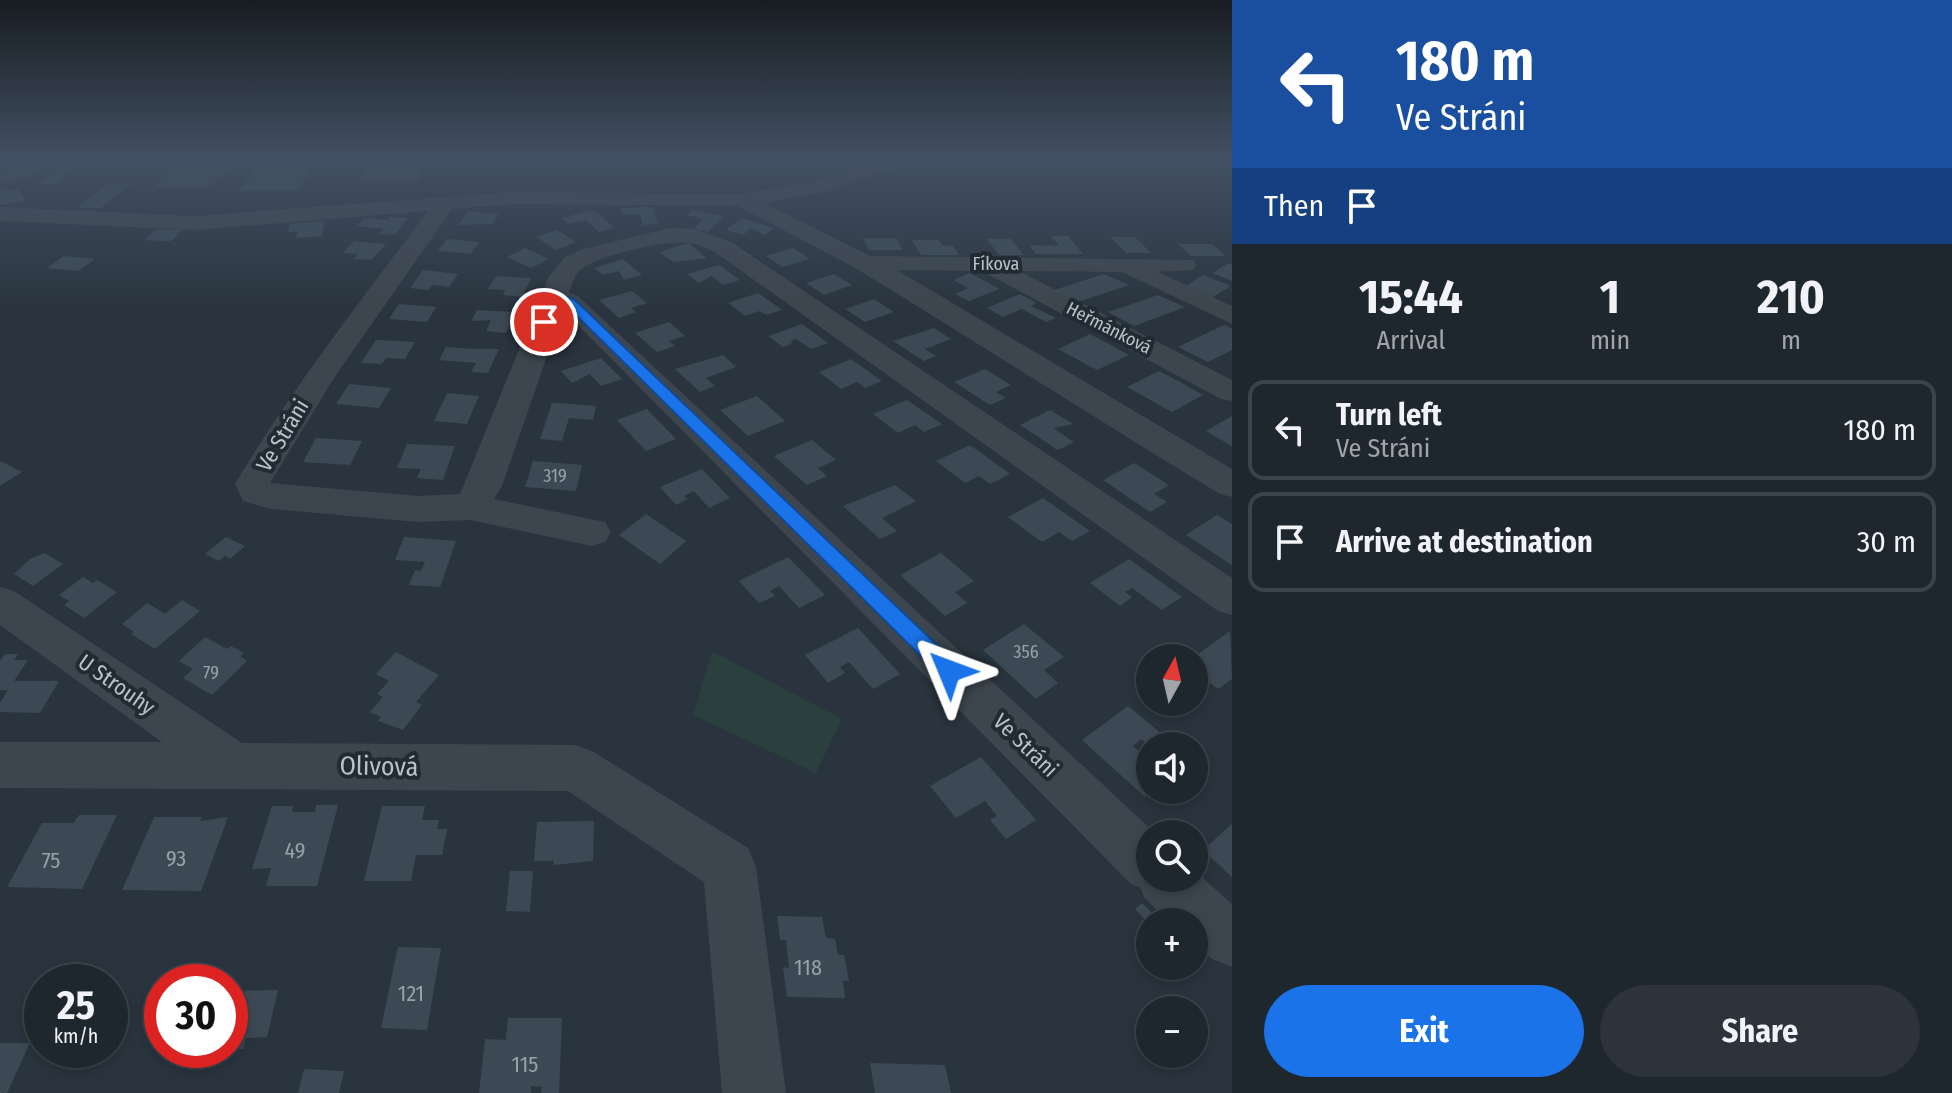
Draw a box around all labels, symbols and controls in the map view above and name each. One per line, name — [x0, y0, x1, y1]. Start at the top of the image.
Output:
text: 180 m — [1396, 28, 1534, 95]
icon: left — [1264, 32, 1368, 136]
text: Ve Stráni — [1396, 96, 1526, 140]
icon: arrive — [1340, 184, 1384, 228]
text: Then — [1264, 188, 1324, 224]
street label: Fíkova — [973, 253, 1020, 275]
text: 15:44 — [1359, 268, 1463, 326]
text: 1 — [1600, 268, 1620, 326]
text: 210 — [1757, 268, 1825, 326]
pin — [510, 288, 578, 356]
street label: Heřmánková — [1063, 297, 1155, 359]
icon: arrive — [522, 300, 566, 344]
text: Arrival — [1376, 325, 1445, 356]
text: min — [1590, 325, 1630, 356]
text: m — [1781, 325, 1801, 356]
street label: Ve Stráni — [250, 394, 315, 476]
text: Turn left — [1336, 397, 1442, 433]
icon: left — [1268, 408, 1312, 452]
text: 180 m — [1844, 412, 1916, 448]
text: Ve Stráni — [1336, 433, 1430, 464]
house number: 319 — [543, 465, 567, 487]
icon: arrive — [1268, 520, 1312, 564]
text: Arrive at destination — [1336, 524, 1593, 560]
text: 30 m — [1857, 524, 1916, 560]
position arrow — [907, 629, 991, 713]
house number: 356 — [1013, 641, 1039, 663]
north arrow — [1136, 644, 1208, 716]
map controls — [1136, 644, 1208, 1068]
street label: U Strouhy — [73, 648, 160, 721]
house number: 79 — [203, 662, 219, 684]
street label: Ve Stráni — [988, 708, 1064, 783]
button: sound — [1136, 732, 1208, 804]
street label: Olivová — [339, 750, 419, 783]
button: search — [1136, 820, 1208, 892]
house number: 49 — [285, 837, 305, 864]
house number: 93 — [166, 845, 186, 872]
house number: 75 — [42, 847, 60, 874]
button: + — [1136, 908, 1208, 980]
house number: 118 — [794, 954, 822, 981]
speed limit sign: 30 — [144, 964, 248, 1068]
house number: 121 — [398, 980, 424, 1007]
text: 25 — [57, 982, 95, 1030]
button: Exit — [1264, 985, 1584, 1077]
button: Share — [1600, 985, 1920, 1077]
button: − — [1136, 996, 1208, 1068]
text: km/h — [54, 1024, 98, 1048]
house number: 115 — [512, 1051, 538, 1078]

